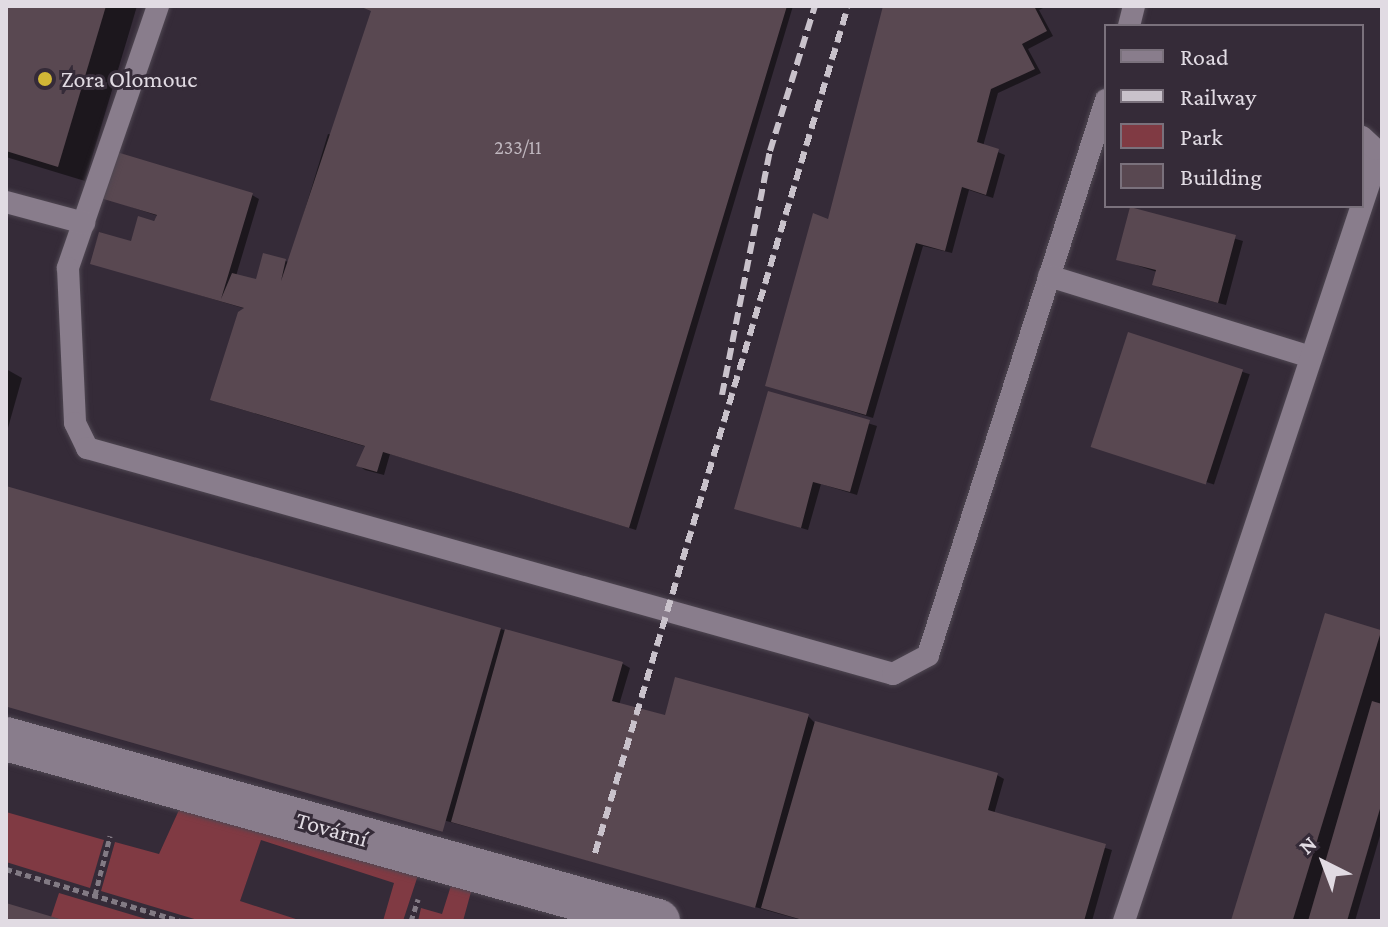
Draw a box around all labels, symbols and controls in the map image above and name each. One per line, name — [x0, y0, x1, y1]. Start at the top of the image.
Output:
legend — [1104, 24, 1364, 208]
text: Road — [1180, 43, 1229, 70]
place label: Zora Olomouc — [61, 65, 197, 93]
marker: Zora Olomouc — [36, 70, 54, 88]
text: Railway — [1180, 83, 1256, 110]
text: Park — [1180, 123, 1223, 150]
house number: 233/11 — [494, 135, 542, 159]
text: Building — [1180, 163, 1262, 190]
street label: Tovární — [293, 805, 371, 853]
north arrow — [1284, 823, 1364, 903]
text: N — [1294, 830, 1322, 859]

